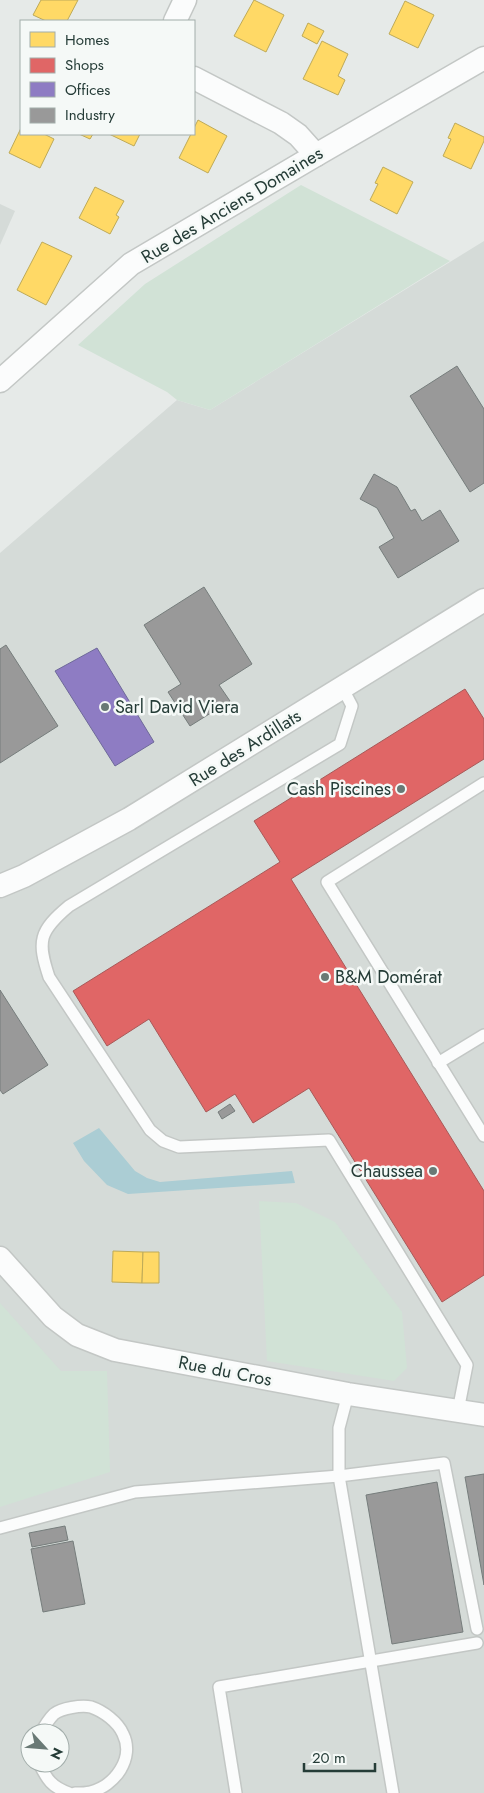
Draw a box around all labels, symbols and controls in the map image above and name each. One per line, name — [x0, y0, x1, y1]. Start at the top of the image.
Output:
legend — [20, 20, 195, 135]
text: Homes — [65, 29, 109, 51]
text: Shops — [65, 54, 104, 76]
text: Offices — [65, 79, 110, 101]
text: Industry — [65, 104, 115, 126]
street label: Rue des Anciens Domaines — [136, 140, 328, 270]
place label: Sarl David Viera — [115, 694, 239, 720]
marker: Sarl David Viera — [99, 701, 111, 713]
street label: Rue des Ardillats — [184, 703, 306, 793]
place label: Cash Piscines — [287, 776, 391, 802]
marker: Cash Piscines — [395, 783, 407, 795]
place label: B&M Domérat — [335, 964, 442, 990]
marker: B&M Domérat — [319, 971, 331, 983]
place label: Chaussea — [351, 1158, 423, 1184]
marker: Chaussea — [427, 1165, 439, 1177]
street label: Rue du Cros — [176, 1349, 274, 1393]
north arrow — [20, 1723, 70, 1773]
scale bar — [304, 1740, 375, 1772]
text: N — [45, 1744, 68, 1763]
text: 20 m — [312, 1747, 346, 1769]

